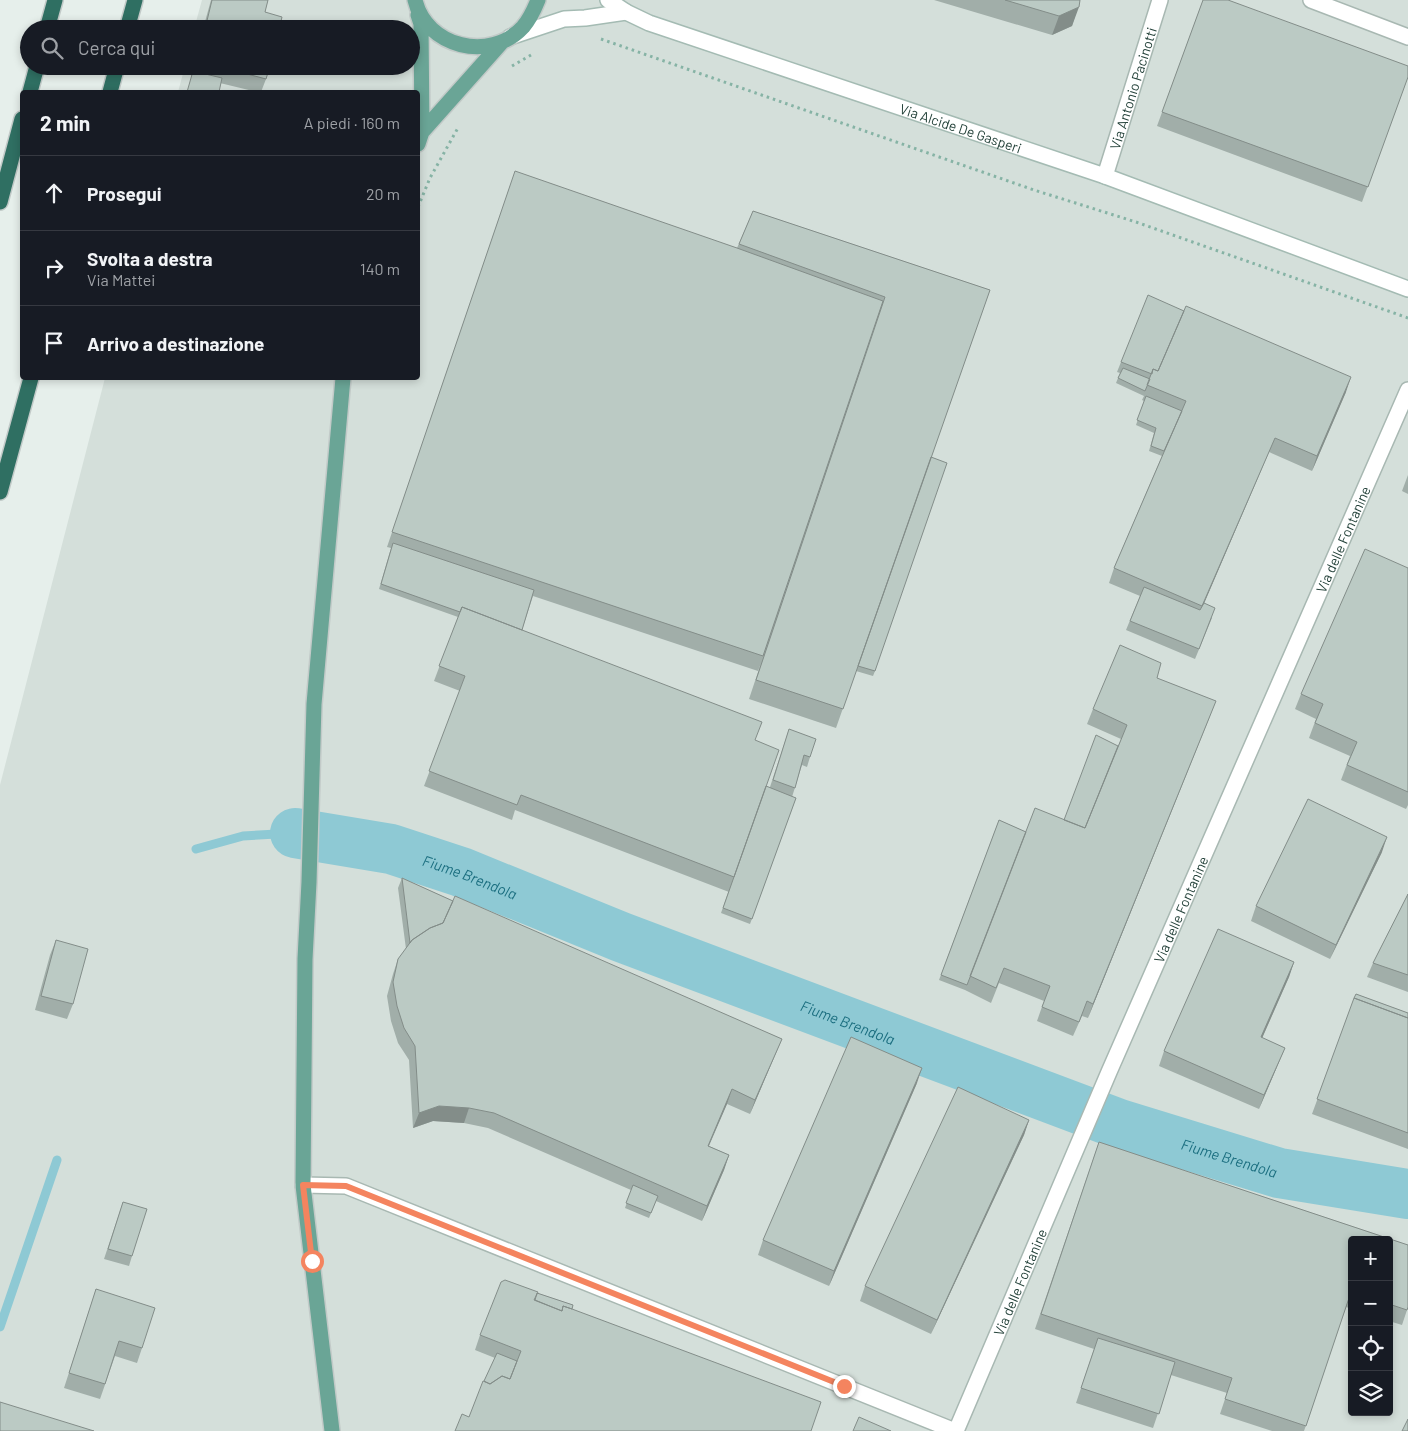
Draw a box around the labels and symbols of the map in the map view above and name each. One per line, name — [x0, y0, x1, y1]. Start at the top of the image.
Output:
street label: Via Antonio Pacinotti — [1105, 25, 1159, 151]
street label: Via Alcide De Gasperi — [898, 99, 1024, 156]
street label: Via delle Fontanine — [1312, 483, 1373, 595]
water label: Fiume Brendola — [420, 851, 520, 903]
street label: Via delle Fontanine — [1150, 853, 1211, 965]
water label: Fiume Brendola — [798, 996, 898, 1048]
water label: Fiume Brendola — [1179, 1135, 1280, 1181]
street label: Via delle Fontanine — [989, 1226, 1050, 1338]
route start — [301, 1250, 324, 1273]
route end — [833, 1375, 856, 1398]

